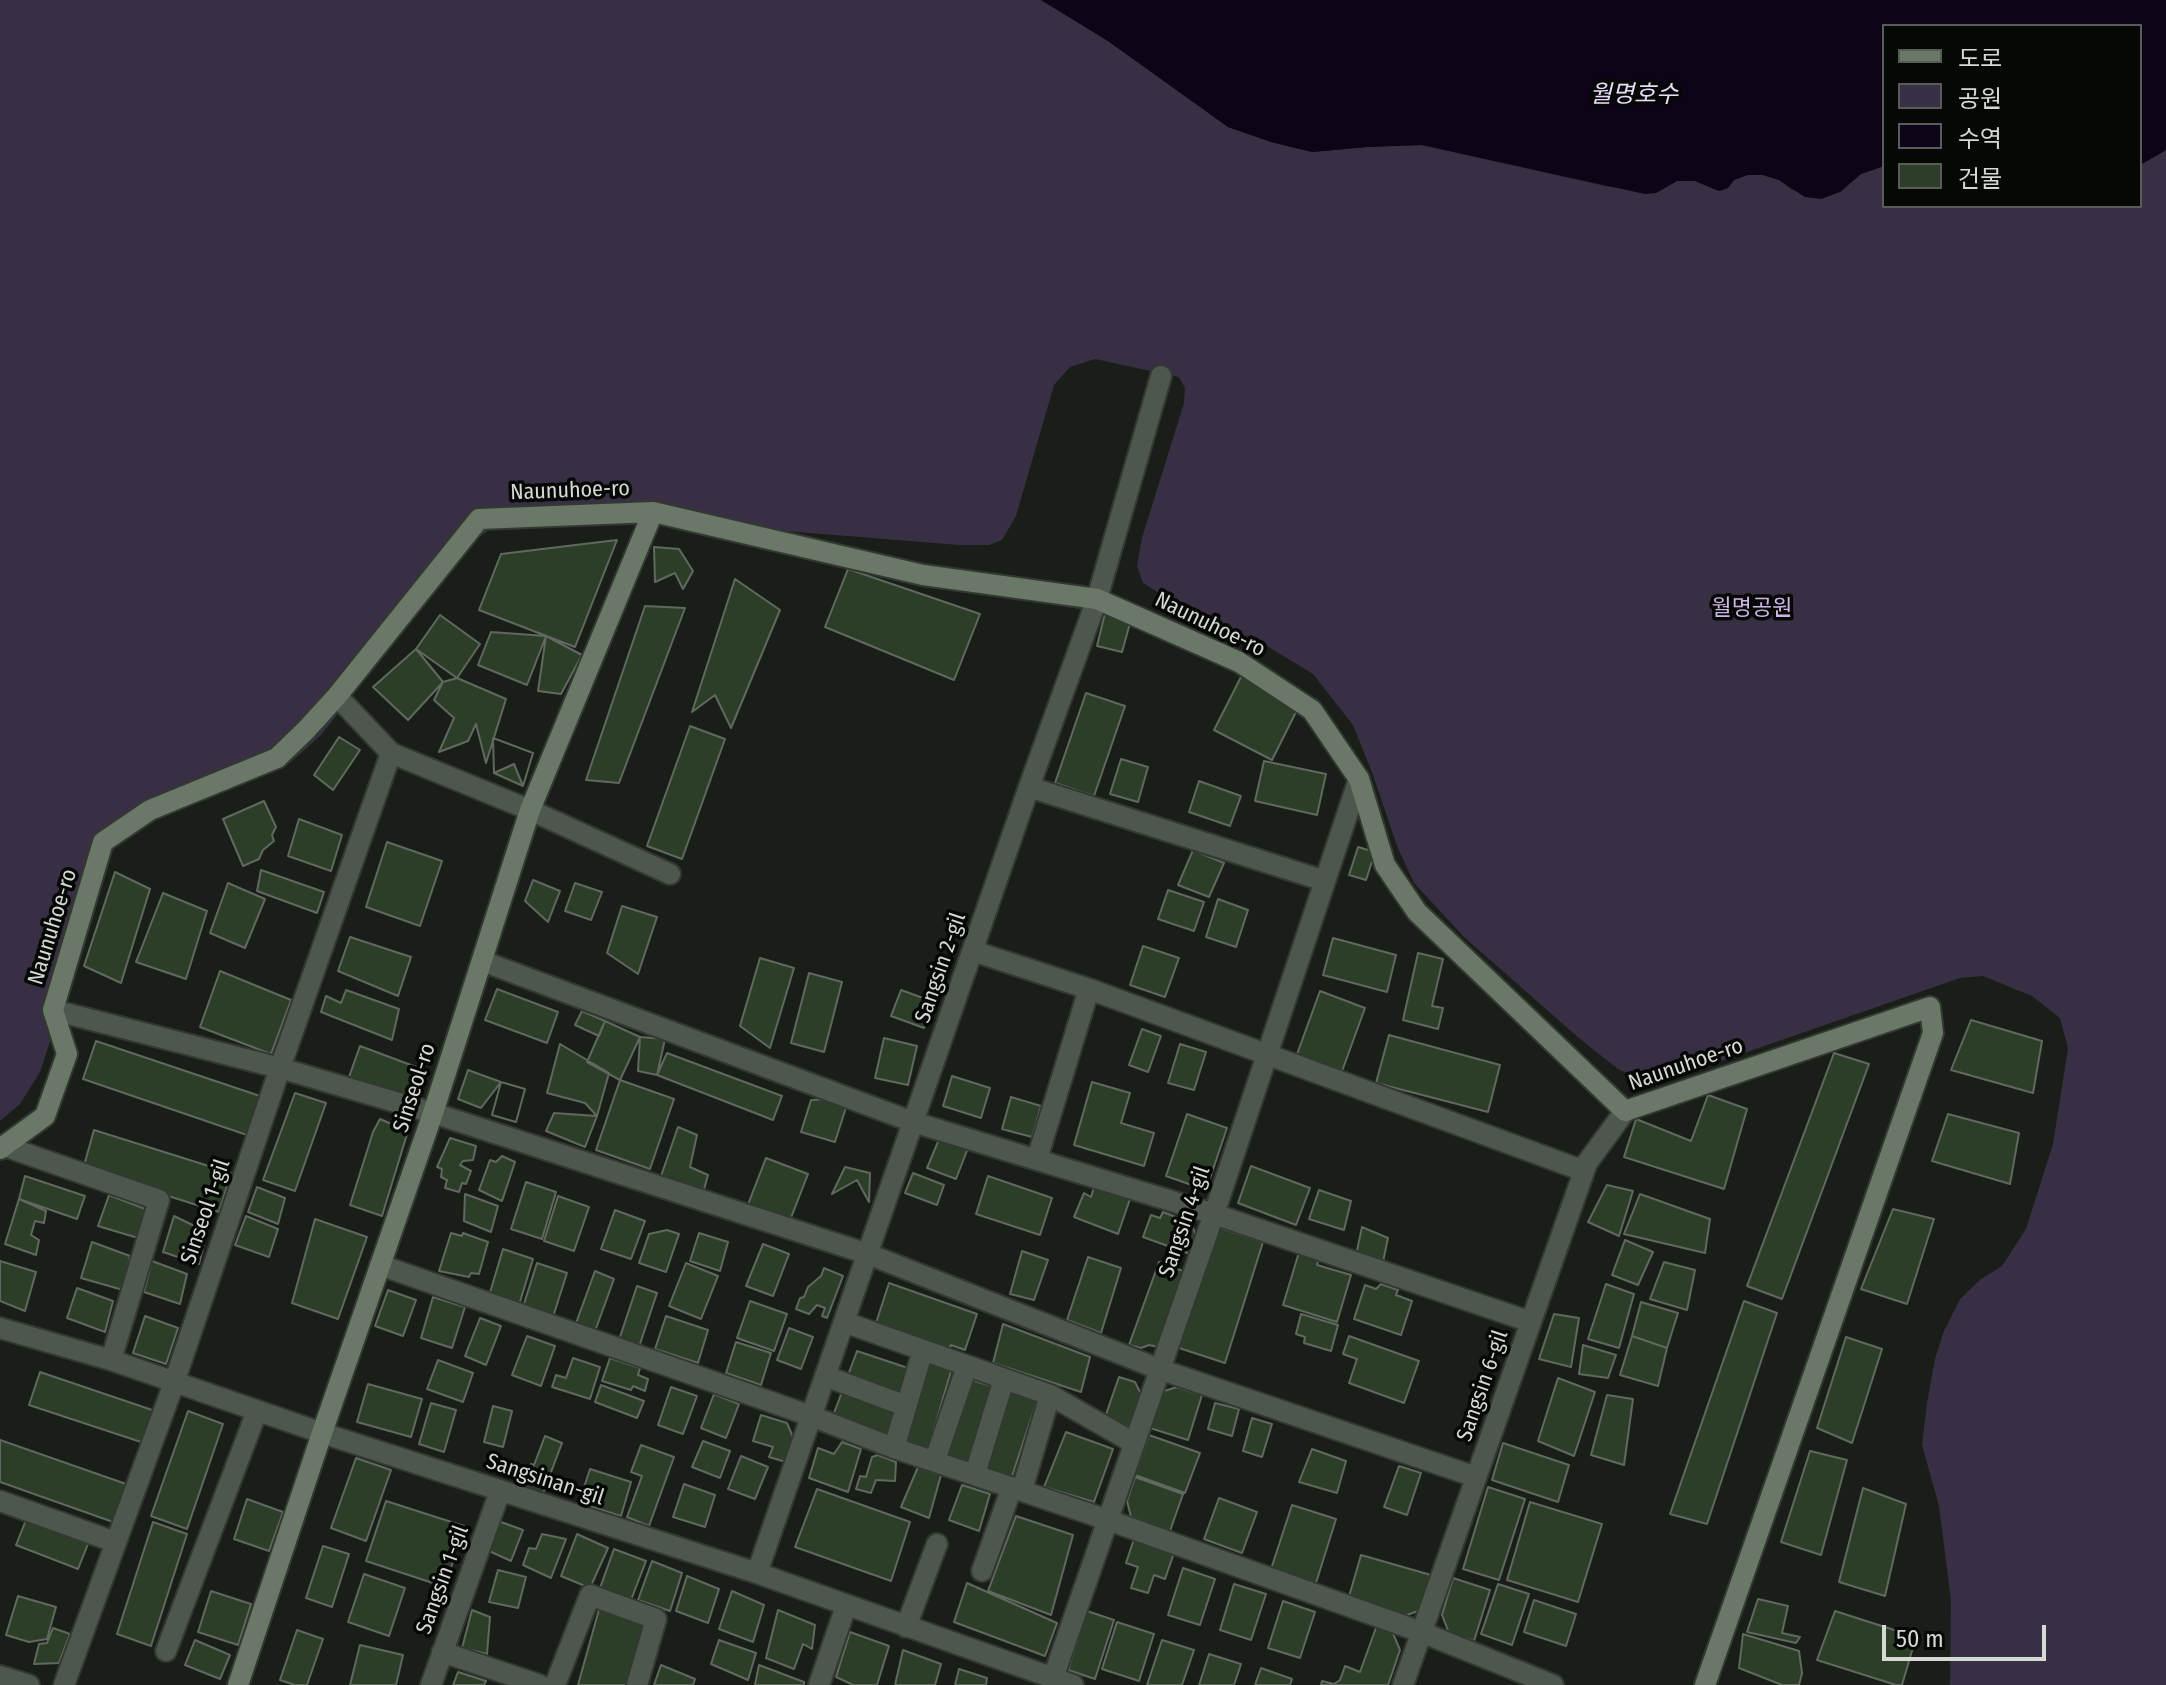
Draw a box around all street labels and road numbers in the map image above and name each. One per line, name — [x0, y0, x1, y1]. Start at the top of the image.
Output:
street label: Naunuhoe-ro — [510, 476, 630, 506]
street label: Naunuhoe-ro — [1150, 587, 1270, 663]
street label: Naunuhoe-ro — [23, 866, 83, 988]
street label: Sangsin 2-gil — [910, 909, 972, 1027]
street label: Naunuhoe-ro — [1625, 1033, 1747, 1097]
street label: Sinseol-ro — [388, 1040, 442, 1136]
street label: Sinseol 1-gil — [176, 1156, 236, 1268]
street label: Sangsin 4-gil — [1154, 1163, 1216, 1281]
street label: Sangsin 6-gil — [1452, 1327, 1514, 1445]
street label: Sangsinan-gil — [483, 1449, 607, 1511]
street label: Sangsin 1-gil — [411, 1522, 475, 1638]

